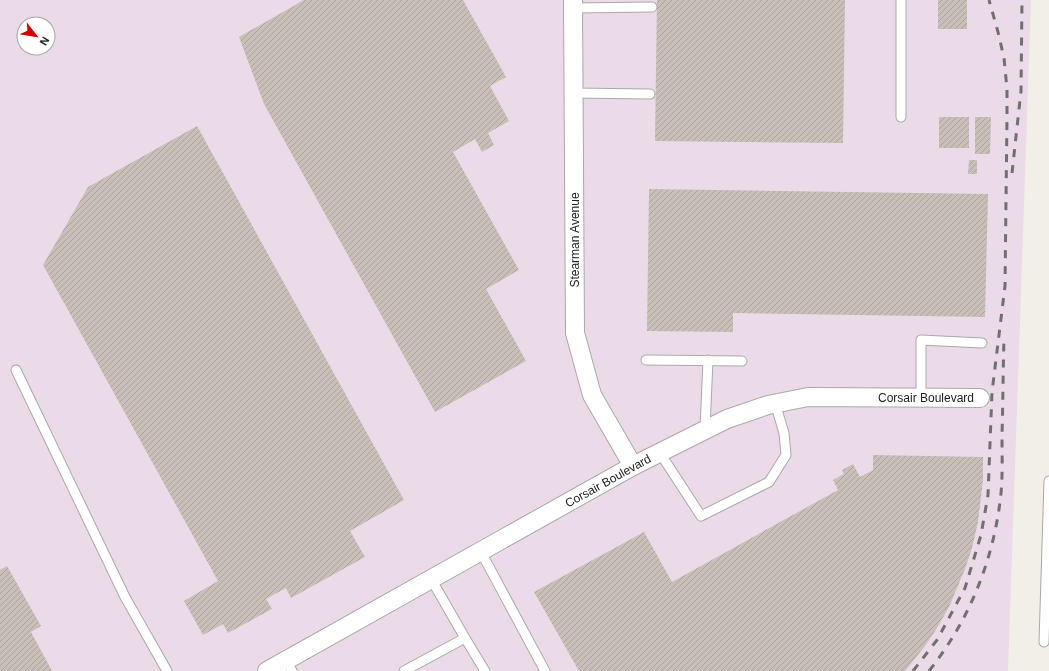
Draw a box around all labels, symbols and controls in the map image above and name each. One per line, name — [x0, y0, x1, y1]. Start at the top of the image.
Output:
north arrow — [16, 16, 56, 56]
text: N — [37, 35, 52, 48]
street label: Stearman Avenue — [568, 192, 582, 288]
street label: Corsair Boulevard — [878, 391, 974, 405]
street label: Corsair Boulevard — [563, 452, 653, 510]

